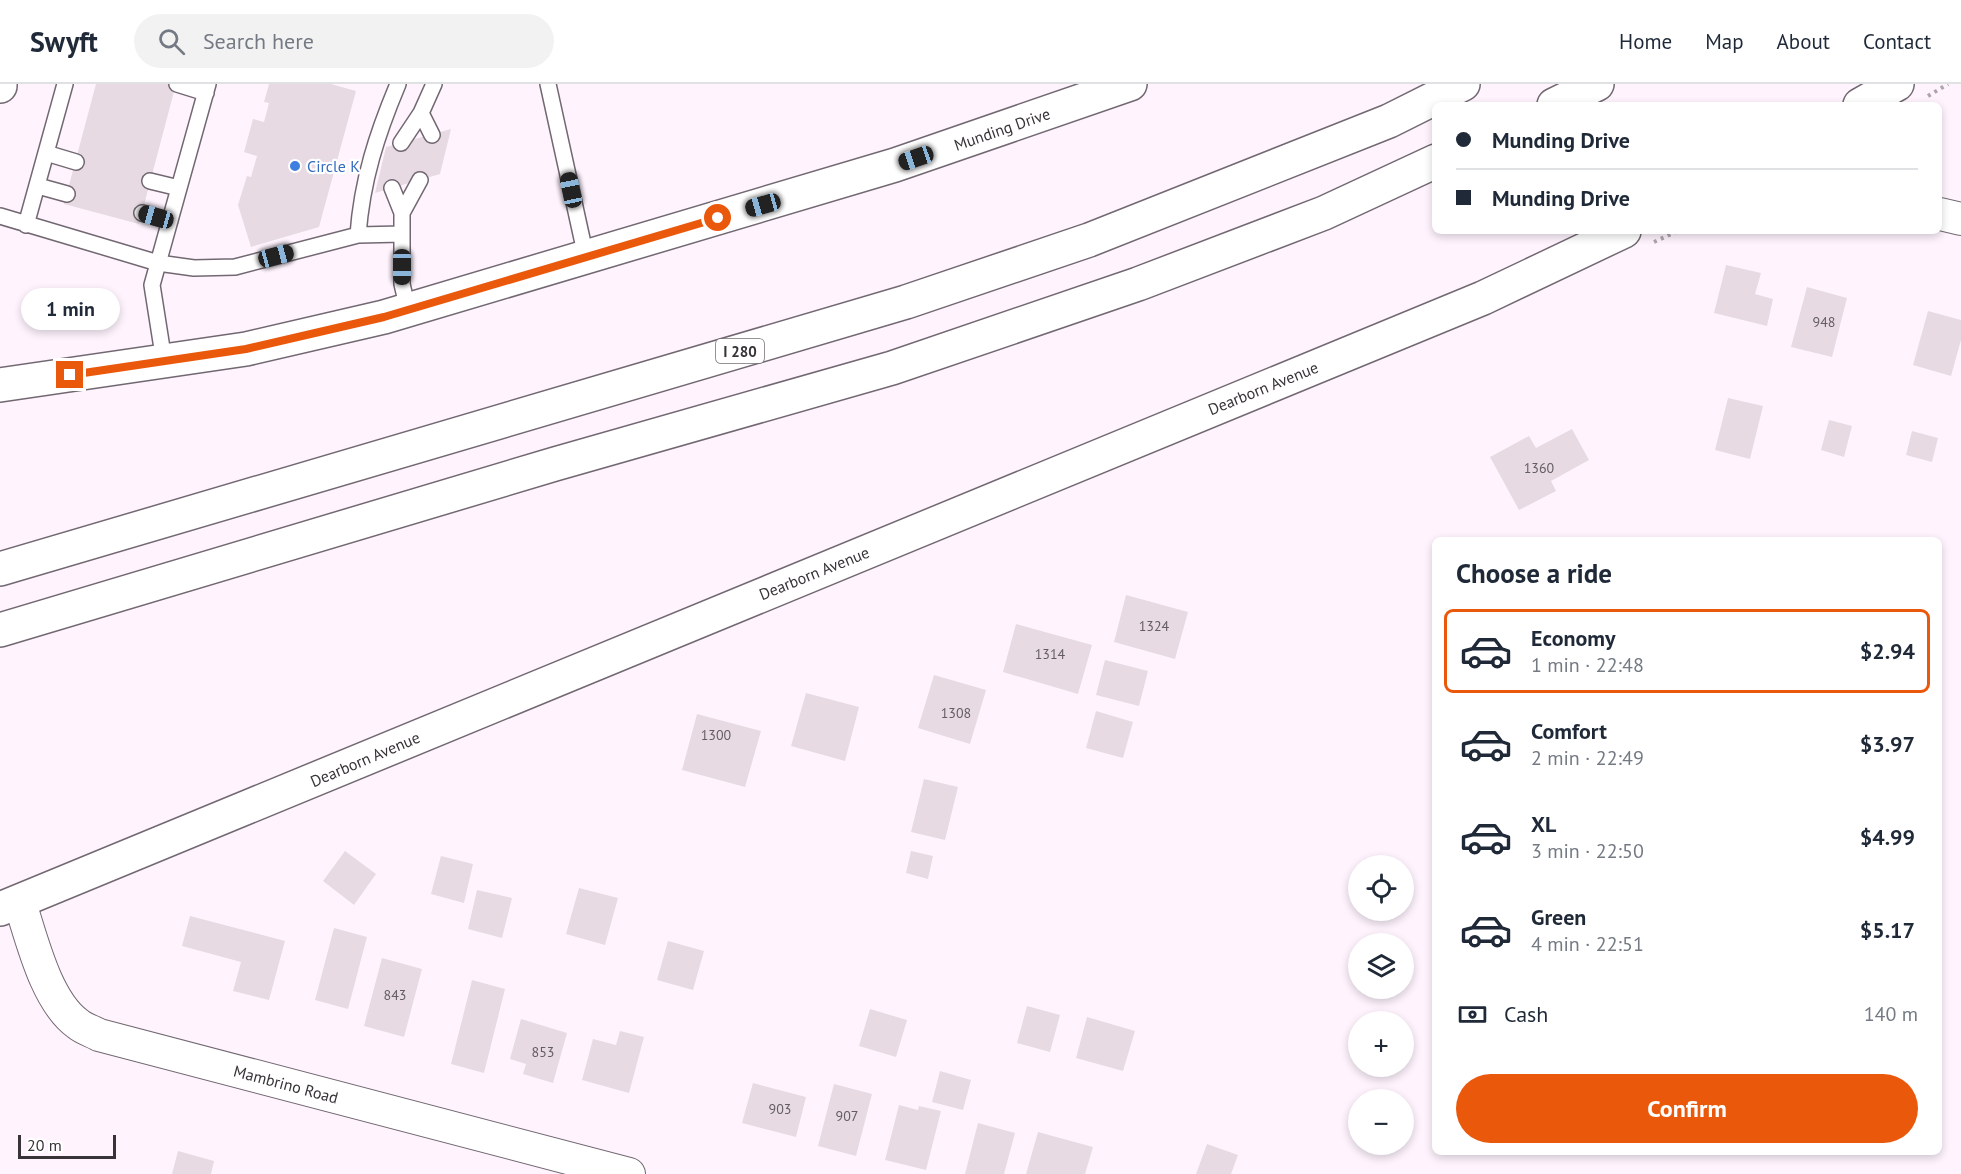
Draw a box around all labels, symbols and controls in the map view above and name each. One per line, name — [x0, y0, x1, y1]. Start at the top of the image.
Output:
search box — [134, 14, 554, 68]
text: Swyft — [30, 23, 98, 60]
icon: search — [155, 25, 188, 58]
text: Search here — [203, 27, 314, 55]
text: Home — [1619, 28, 1672, 55]
text: Map — [1705, 28, 1744, 55]
text: About — [1777, 28, 1830, 55]
text: Contact — [1863, 28, 1931, 55]
street label: Munding Drive — [951, 103, 1053, 155]
text: Munding Drive — [1492, 126, 1630, 154]
car — [896, 144, 936, 172]
place label: Circle K — [307, 156, 360, 176]
marker: Circle K — [288, 159, 302, 173]
car — [558, 171, 584, 209]
text: Munding Drive — [1492, 184, 1630, 212]
car — [743, 191, 783, 219]
car — [136, 203, 176, 231]
route start — [704, 204, 731, 231]
car — [256, 243, 296, 269]
car — [393, 249, 411, 285]
callout: 1 min — [20, 288, 119, 330]
text: 1 min — [46, 296, 95, 322]
house number: 948 — [1813, 313, 1835, 331]
road number: I 280 — [716, 339, 764, 363]
street label: Dearborn Avenue — [1205, 357, 1321, 419]
route end — [56, 361, 83, 388]
house number: 1360 — [1524, 459, 1555, 477]
street label: Dearborn Avenue — [756, 542, 872, 604]
text: Choose a ride — [1456, 556, 1612, 590]
house number: 1324 — [1139, 617, 1170, 635]
icon: car — [1459, 624, 1513, 678]
text: Economy — [1531, 624, 1615, 652]
text: $2.94 — [1860, 637, 1915, 665]
house number: 1314 — [1035, 645, 1066, 663]
text: 1 min · 22:48 — [1531, 652, 1644, 678]
house number: 1308 — [941, 704, 971, 722]
icon: car — [1459, 717, 1513, 771]
text: Comfort — [1531, 717, 1607, 745]
house number: 1300 — [701, 726, 732, 744]
street label: Dearborn Avenue — [307, 727, 423, 791]
text: $3.97 — [1860, 730, 1915, 758]
text: 2 min · 22:49 — [1531, 745, 1644, 771]
icon: car — [1459, 810, 1513, 864]
text: XL — [1531, 810, 1556, 838]
text: $4.99 — [1860, 823, 1915, 851]
text: 3 min · 22:50 — [1531, 838, 1644, 864]
map controls — [1348, 855, 1414, 1155]
button: locate — [1348, 855, 1414, 921]
icon: car — [1459, 903, 1513, 957]
text: Green — [1531, 903, 1586, 931]
text: $5.17 — [1860, 916, 1915, 944]
text: 4 min · 22:51 — [1531, 931, 1644, 957]
button: layers — [1348, 933, 1414, 999]
house number: 843 — [384, 986, 406, 1004]
icon: cash — [1456, 998, 1489, 1031]
text: Cash — [1504, 1000, 1548, 1028]
text: 140 m — [1864, 1001, 1918, 1027]
button: + — [1348, 1011, 1414, 1077]
house number: 853 — [532, 1043, 554, 1061]
street label: Mambrino Road — [232, 1060, 340, 1108]
button: Confirm — [1456, 1074, 1918, 1143]
button: − — [1348, 1089, 1414, 1155]
house number: 903 — [769, 1100, 791, 1118]
house number: 907 — [836, 1107, 858, 1125]
scale bar — [18, 1132, 116, 1160]
text: 20 m — [27, 1135, 62, 1155]

